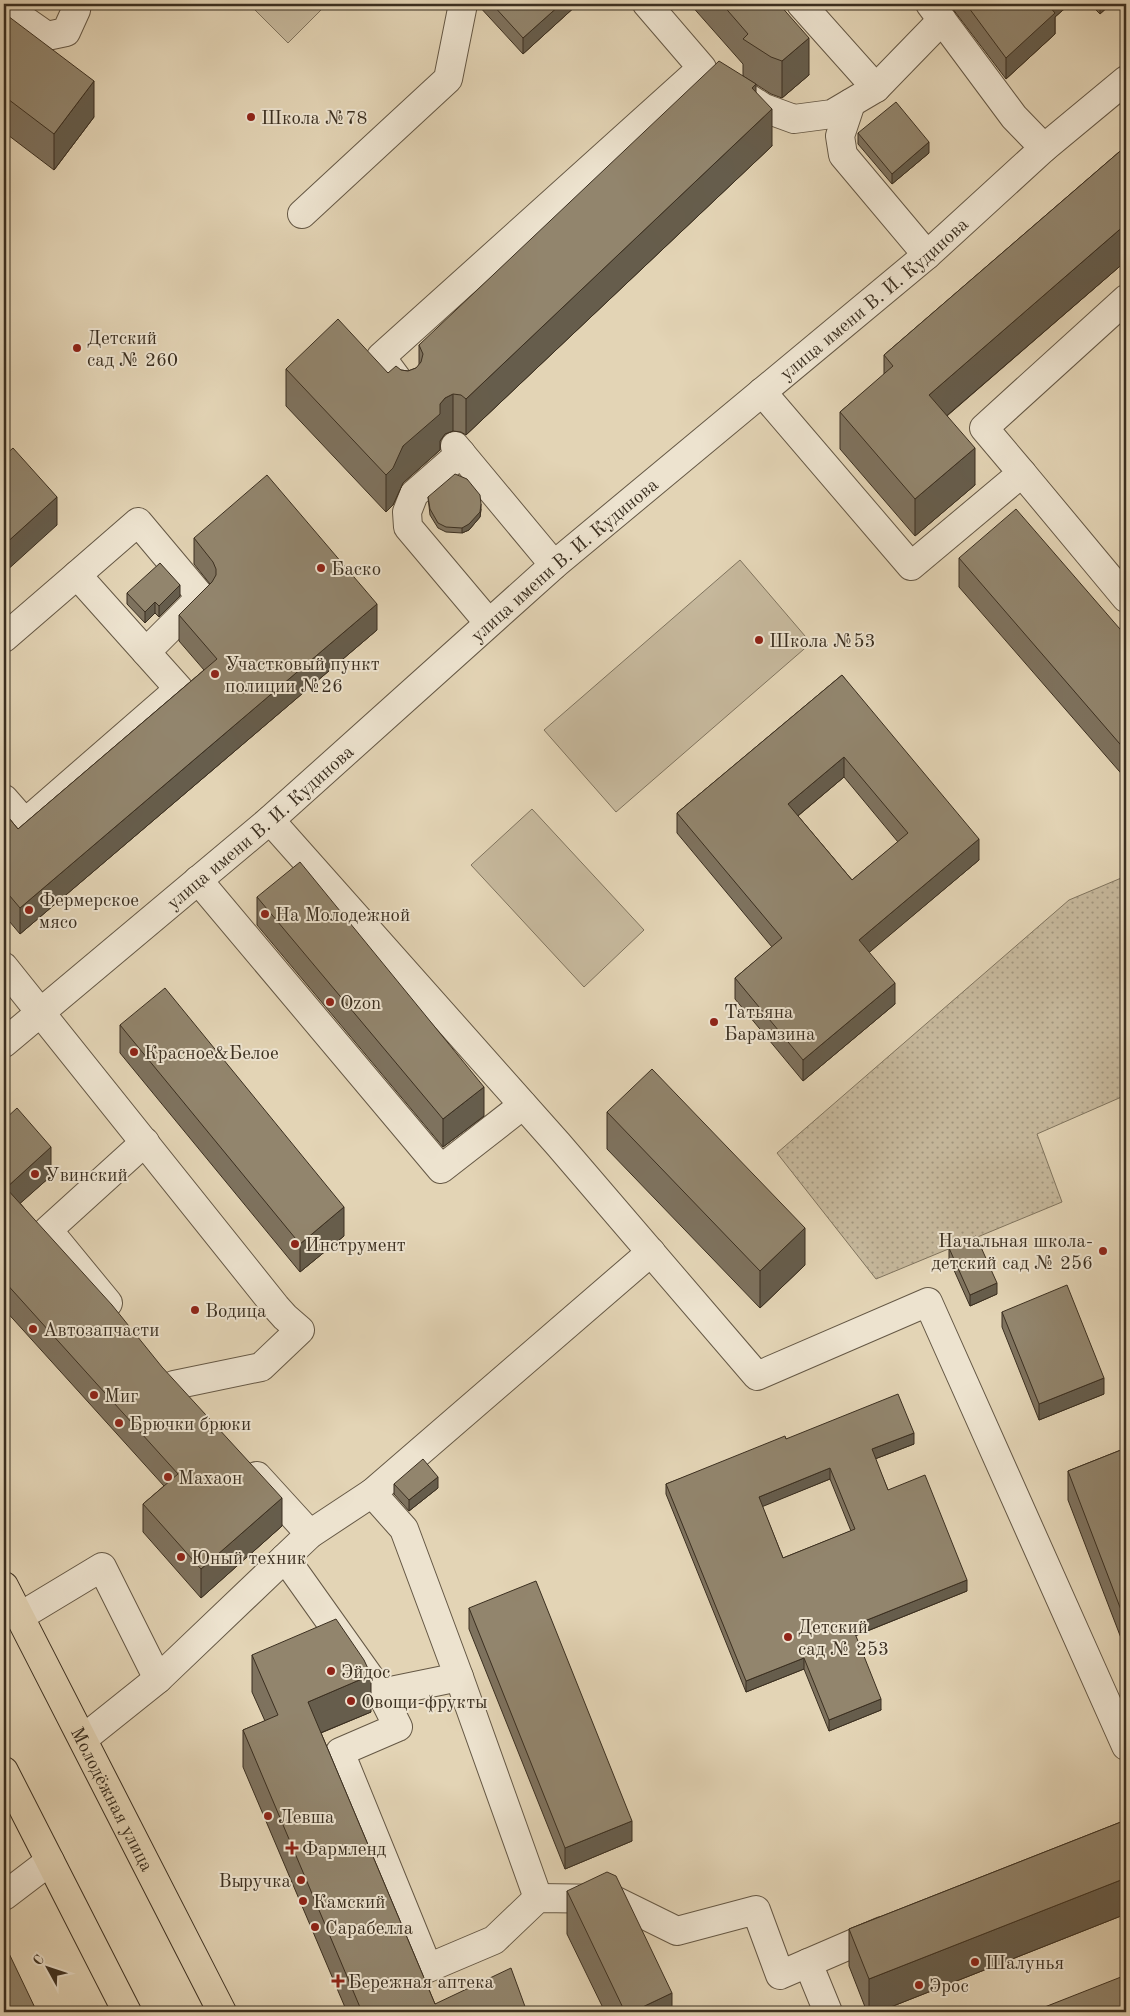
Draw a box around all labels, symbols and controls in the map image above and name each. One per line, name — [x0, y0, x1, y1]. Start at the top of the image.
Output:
place label: Школа №78 — [261, 110, 368, 129]
marker: Школа №78 — [245, 111, 257, 123]
street label: улица имени В. И. Кудинова — [777, 215, 973, 385]
place label: Детский сад № 260 — [87, 330, 178, 371]
marker: Детский сад № 260 — [71, 342, 83, 354]
street label: улица имени В. И. Кудинова — [468, 475, 663, 647]
place label: Баско — [331, 561, 381, 580]
marker: Баско — [315, 562, 327, 574]
place label: Школа №53 — [769, 633, 876, 652]
marker: Школа №53 — [753, 634, 765, 646]
place label: Участковый пункт полиции №26 — [225, 656, 380, 697]
marker: Участковый пункт полиции №26 — [209, 668, 221, 680]
street label: улица имени В. И. Кудинова — [164, 742, 359, 914]
place label: Фермерское мясо — [39, 892, 139, 933]
marker: Фермерское мясо — [23, 904, 35, 916]
place label: На Молодежной — [275, 907, 410, 926]
marker: На Молодежной — [259, 908, 271, 920]
place label: Ozon — [340, 995, 381, 1014]
marker: Ozon — [324, 996, 336, 1008]
place label: Татьяна Барамзина — [724, 1004, 816, 1045]
marker: Татьяна Барамзина — [708, 1016, 720, 1028]
place label: Красное&Белое — [144, 1045, 279, 1064]
marker: Красное&Белое — [128, 1046, 140, 1058]
place label: Увинский — [45, 1167, 128, 1186]
marker: Увинский — [29, 1168, 41, 1180]
place label: Начальная школа- детский сад № 256 — [931, 1233, 1093, 1274]
place label: Инструмент — [305, 1237, 406, 1256]
marker: Инструмент — [289, 1238, 301, 1250]
marker: Начальная школа- детский сад № 256 — [1097, 1245, 1109, 1257]
place label: Водица — [205, 1303, 267, 1322]
marker: Водица — [189, 1304, 201, 1316]
place label: Автозапчасти — [43, 1322, 159, 1341]
marker: Автозапчасти — [27, 1323, 39, 1335]
place label: Миг — [104, 1388, 138, 1407]
marker: Миг — [88, 1389, 100, 1401]
place label: Брючки брюки — [129, 1416, 251, 1435]
marker: Брючки брюки — [113, 1417, 125, 1429]
place label: Махаон — [178, 1470, 242, 1489]
marker: Махаон — [162, 1471, 174, 1483]
place label: Юный техник — [191, 1550, 307, 1569]
marker: Юный техник — [175, 1551, 187, 1563]
place label: Детский сад № 253 — [798, 1619, 889, 1660]
marker: Детский сад № 253 — [782, 1631, 794, 1643]
place label: Эйдос — [341, 1664, 390, 1683]
marker: Эйдос — [325, 1665, 337, 1677]
place label: Овощи-фрукты — [361, 1694, 488, 1713]
marker: Овощи-фрукты — [345, 1695, 357, 1707]
street label: Молодёжная улица — [66, 1725, 156, 1876]
place label: Левша — [278, 1809, 335, 1828]
marker: Левша — [262, 1810, 274, 1822]
place label: Фармленд — [302, 1841, 387, 1860]
marker: Фармленд — [286, 1842, 298, 1854]
place label: Выручка — [218, 1873, 292, 1892]
marker: Выручка — [295, 1874, 307, 1886]
place label: Камский — [313, 1894, 385, 1913]
marker: Камский — [297, 1895, 309, 1907]
place label: Сарабелла — [325, 1920, 414, 1939]
marker: Сарабелла — [309, 1921, 321, 1933]
north arrow — [22, 1944, 72, 1994]
text: С — [30, 1952, 47, 1968]
place label: Шалунья — [985, 1955, 1064, 1974]
marker: Шалунья — [969, 1956, 981, 1968]
place label: Бережная аптека — [348, 1974, 494, 1993]
marker: Бережная аптека — [332, 1975, 344, 1987]
place label: Эрос — [929, 1978, 969, 1997]
marker: Эрос — [913, 1979, 925, 1991]

